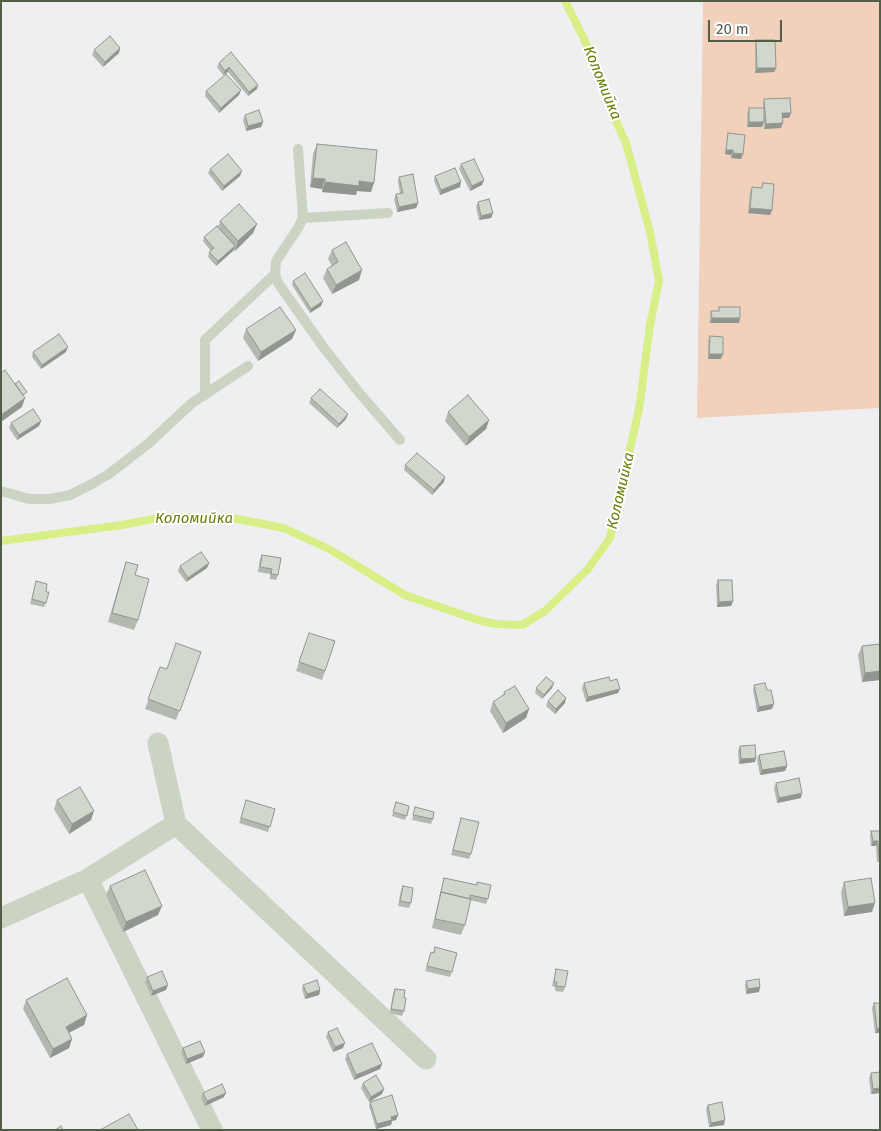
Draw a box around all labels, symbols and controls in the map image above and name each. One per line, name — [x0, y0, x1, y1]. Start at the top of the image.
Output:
scale bar — [711, 10, 785, 42]
text: 20 m — [716, 20, 749, 38]
water label: Коломийка — [579, 43, 625, 123]
water label: Коломийка — [603, 451, 639, 531]
water label: Коломийка — [155, 510, 233, 528]

